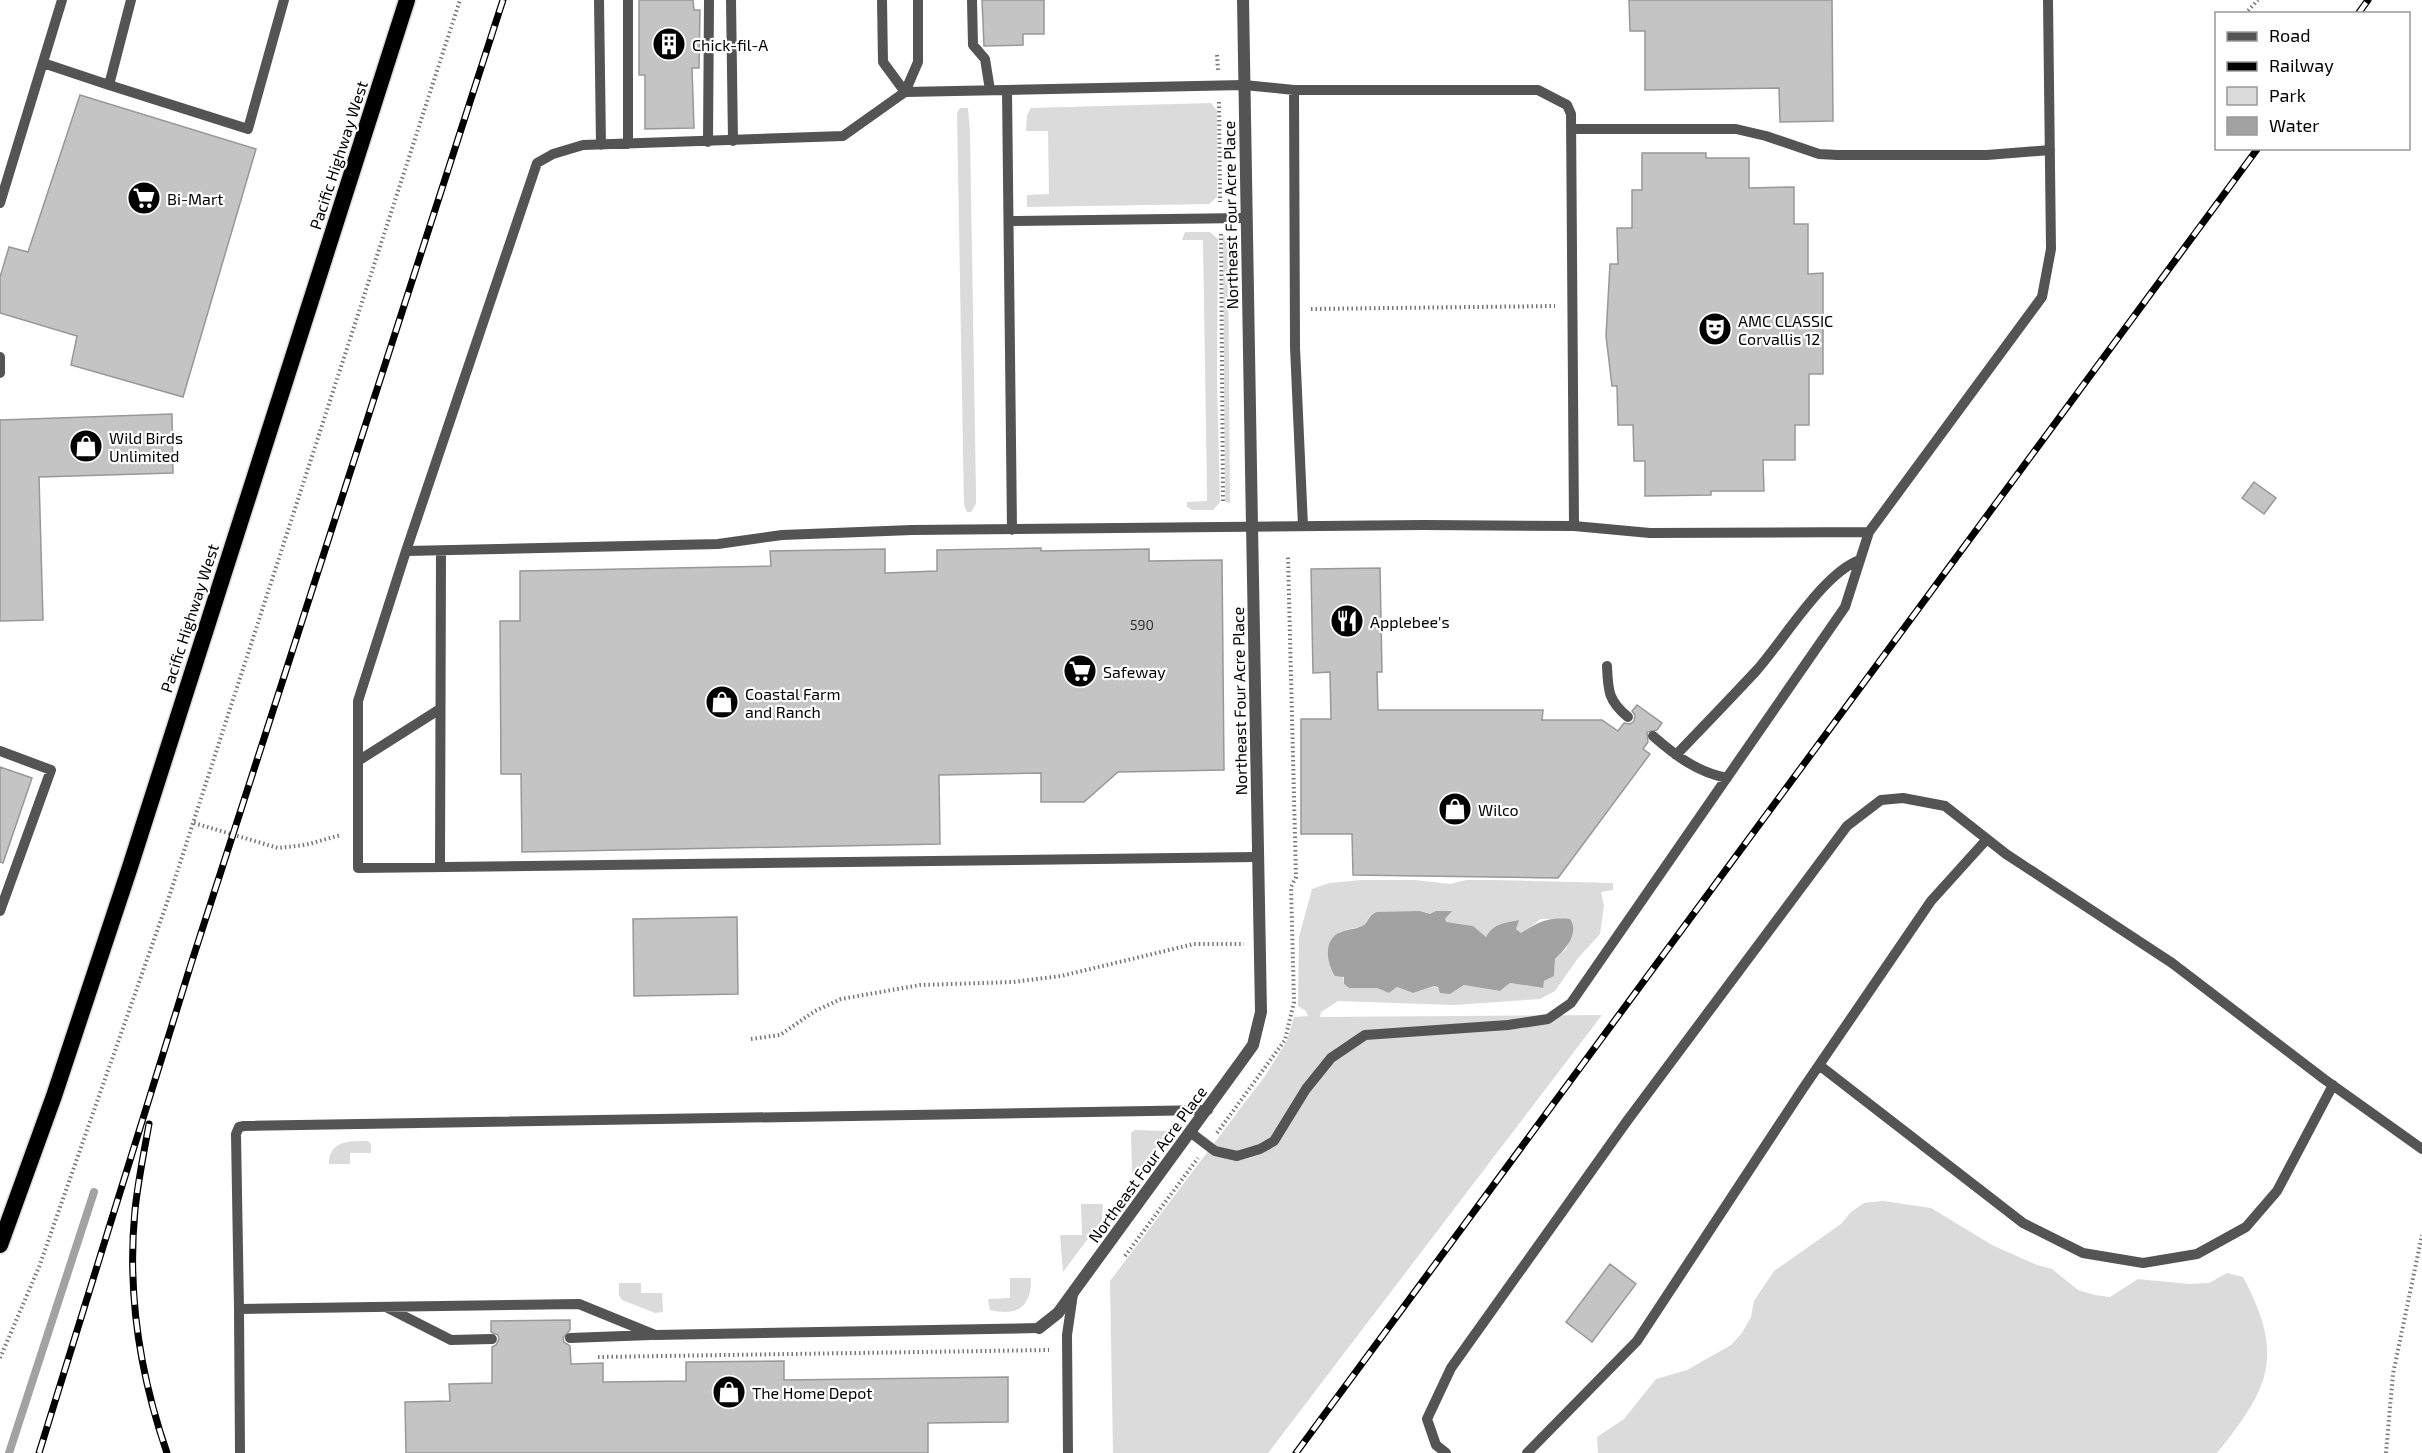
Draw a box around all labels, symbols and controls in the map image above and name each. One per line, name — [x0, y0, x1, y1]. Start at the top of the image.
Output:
legend — [2215, 12, 2410, 150]
text: Road — [2269, 24, 2310, 46]
building icon: Chick-fil-A — [651, 26, 687, 62]
place label: Chick-fil-A — [692, 35, 768, 54]
text: Railway — [2269, 54, 2334, 76]
street label: Pacific Highway West — [305, 78, 371, 232]
text: Park — [2269, 84, 2306, 106]
text: Water — [2269, 114, 2319, 136]
street label: Northeast Four Acre Place — [1219, 121, 1241, 309]
supermarket icon: Bi-Mart — [126, 180, 162, 216]
place label: Bi-Mart — [167, 189, 223, 208]
theatre icon: AMC CLASSIC Corvallis 12 — [1697, 311, 1733, 347]
place label: AMC CLASSIC Corvallis 12 — [1738, 311, 1833, 348]
shop icon: Wild Birds Unlimited — [68, 428, 104, 464]
place label: Wild Birds Unlimited — [109, 428, 183, 465]
street label: Pacific Highway West — [156, 541, 222, 695]
restaurant icon: Applebee's — [1329, 603, 1365, 639]
street label: Northeast Four Acre Place — [1228, 607, 1250, 795]
place label: Applebee's — [1370, 612, 1450, 631]
house number: 590 — [1130, 616, 1154, 633]
supermarket icon: Safeway — [1062, 653, 1098, 689]
place label: Safeway — [1103, 662, 1166, 681]
shop icon: Coastal Farm and Ranch — [704, 684, 740, 720]
place label: Coastal Farm and Ranch — [745, 684, 840, 721]
shop icon: Wilco — [1437, 791, 1473, 827]
place label: Wilco — [1478, 800, 1519, 819]
street label: Northeast Four Acre Place — [1084, 1082, 1210, 1246]
shop icon: The Home Depot — [711, 1374, 747, 1410]
place label: The Home Depot — [752, 1383, 872, 1402]

